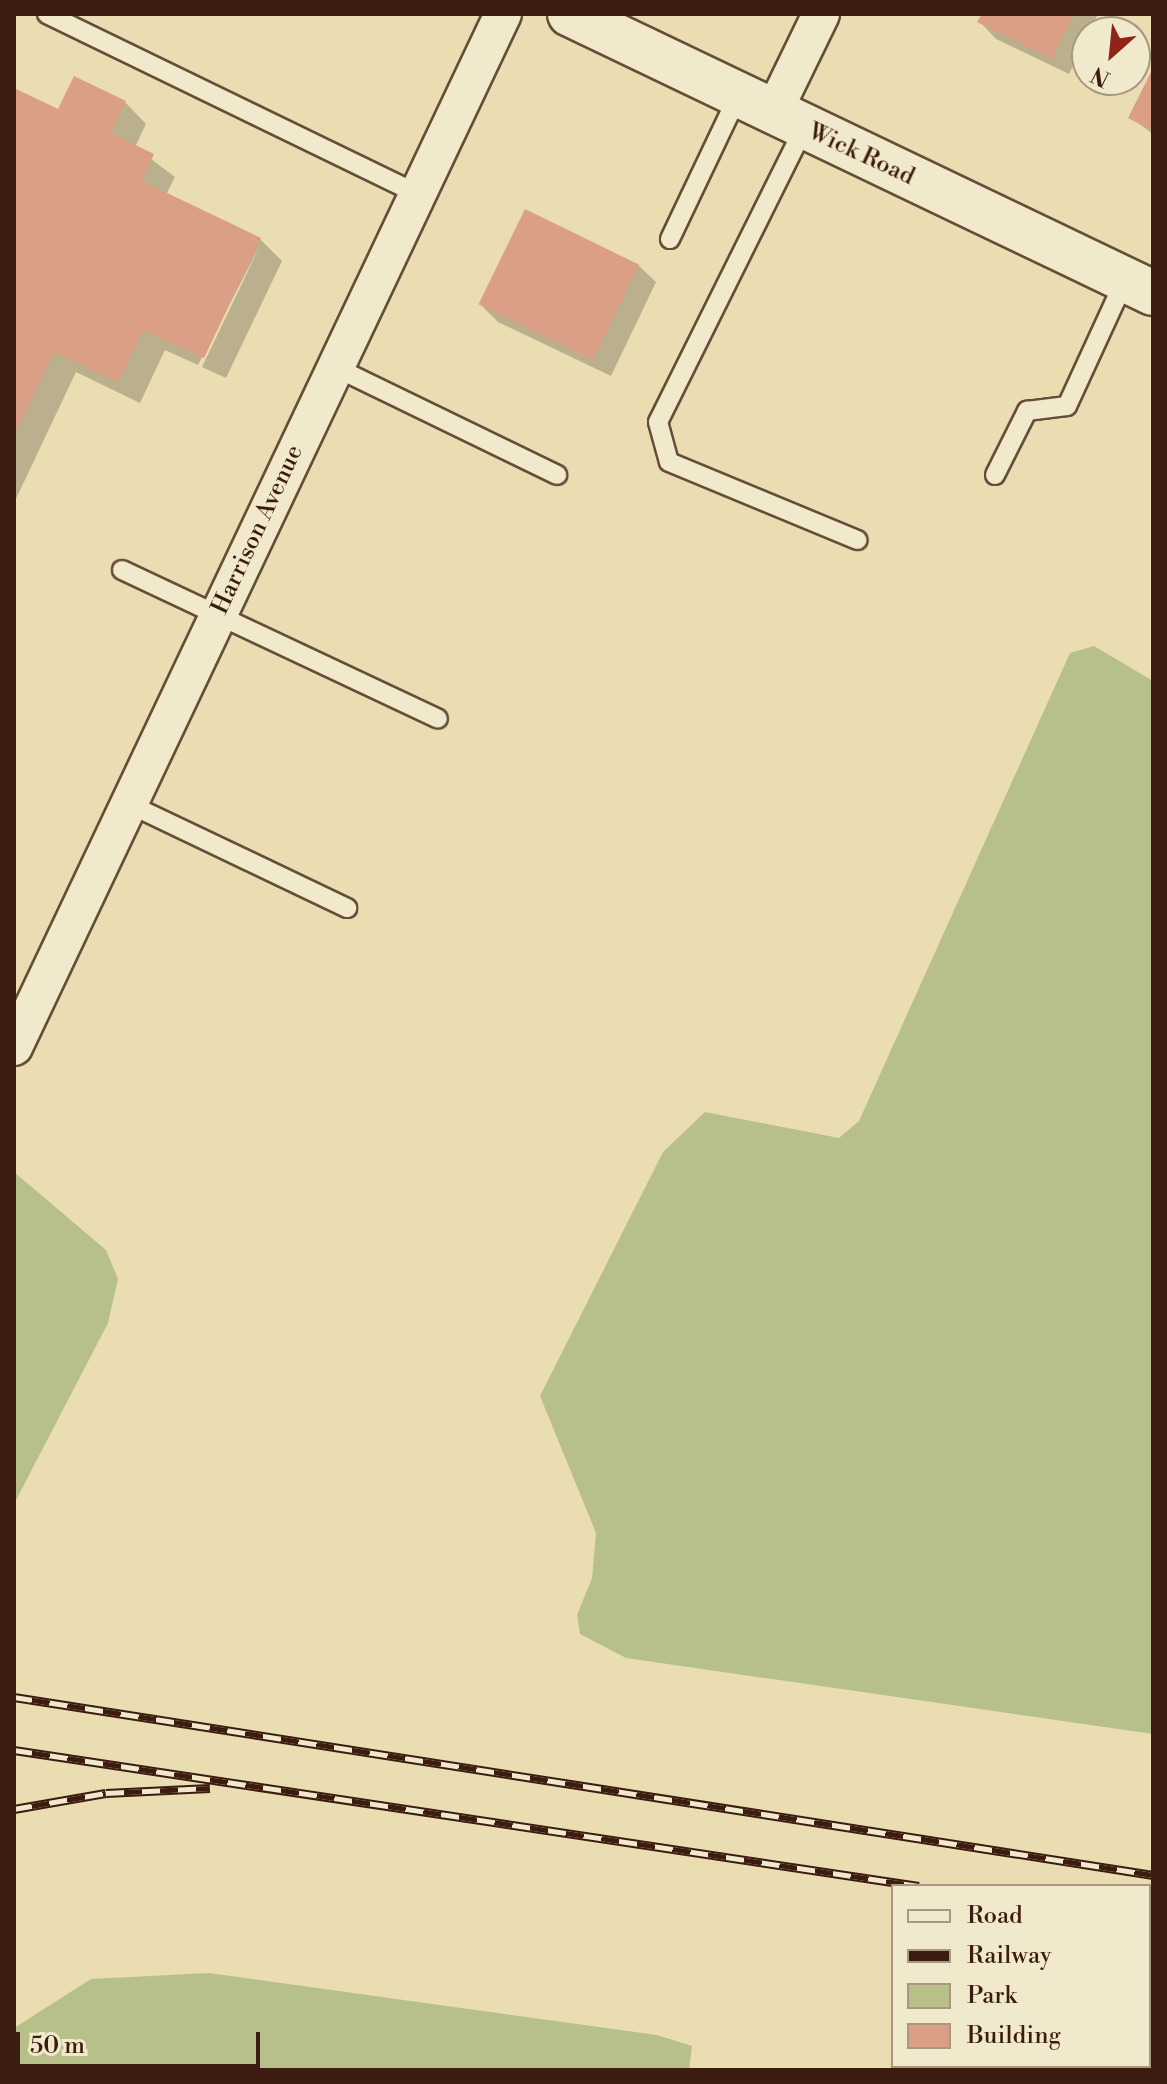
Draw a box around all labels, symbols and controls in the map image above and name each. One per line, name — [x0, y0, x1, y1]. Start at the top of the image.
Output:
north arrow — [1071, 16, 1151, 96]
text: N — [1087, 60, 1115, 92]
street label: Wick Road — [803, 118, 919, 192]
street label: Harrison Avenue — [206, 441, 310, 619]
legend — [891, 1884, 1151, 2068]
text: Road — [967, 1901, 1023, 1931]
text: Railway — [967, 1941, 1052, 1971]
text: Park — [967, 1981, 1017, 2011]
scale bar — [20, 2016, 264, 2066]
text: Building — [967, 2021, 1061, 2051]
text: 50 m — [30, 2031, 85, 2061]

